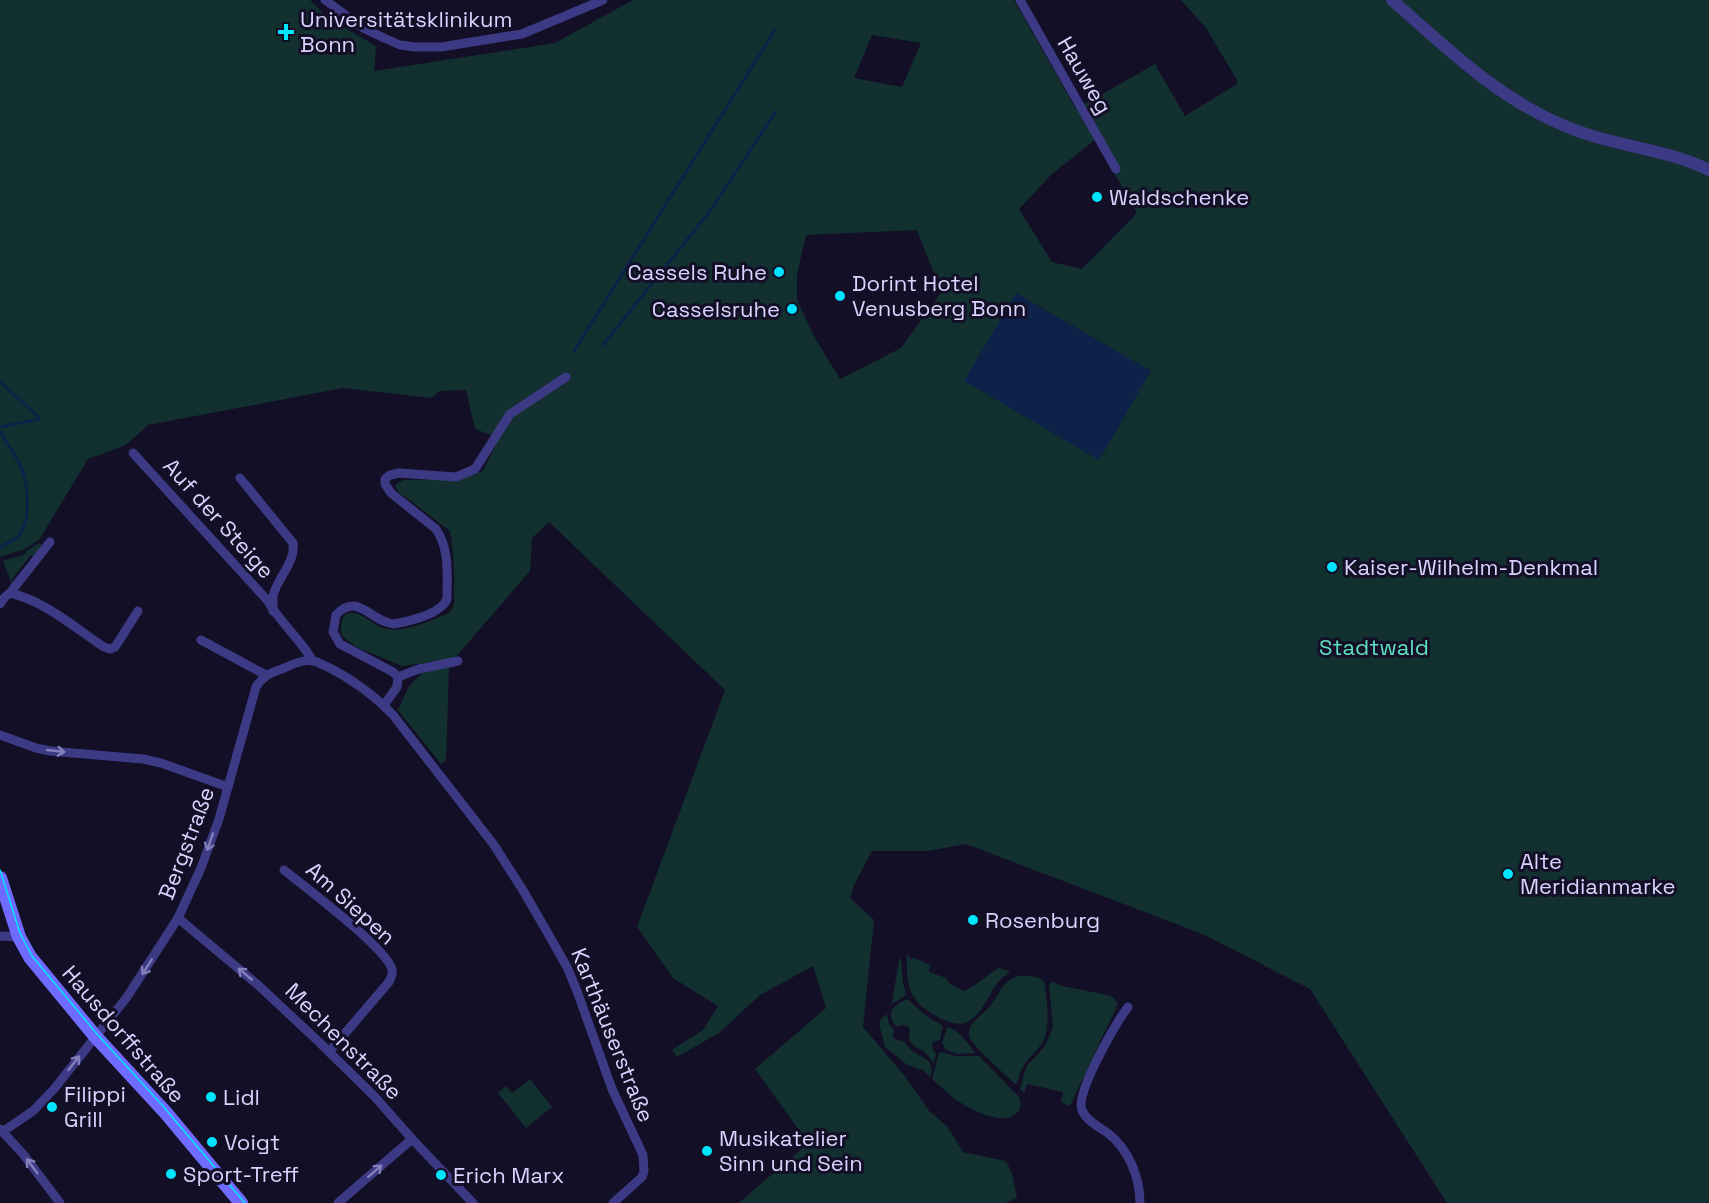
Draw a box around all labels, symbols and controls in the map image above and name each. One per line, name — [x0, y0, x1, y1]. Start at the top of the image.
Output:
place label: Universitätsklinikum Bonn — [300, 5, 512, 58]
marker: Universitätsklinikum Bonn — [277, 23, 295, 41]
street label: Hauweg — [1052, 31, 1118, 119]
place label: Waldschenke — [1109, 183, 1249, 211]
marker: Waldschenke — [1090, 190, 1104, 204]
place label: Cassels Ruhe — [628, 258, 767, 286]
marker: Cassels Ruhe — [772, 265, 786, 279]
place label: Dorint Hotel Venusberg Bonn — [852, 269, 1026, 322]
marker: Dorint Hotel Venusberg Bonn — [833, 289, 847, 303]
place label: Casselsruhe — [652, 295, 780, 323]
marker: Casselsruhe — [785, 302, 799, 316]
street label: Auf der Steige — [158, 452, 280, 584]
place label: Kaiser-Wilhelm-Denkmal — [1344, 553, 1598, 581]
marker: Kaiser-Wilhelm-Denkmal — [1325, 560, 1339, 574]
park label: Stadtwald — [1319, 633, 1429, 661]
one-way arrow — [45, 746, 65, 757]
street label: Bergstraße — [152, 783, 220, 903]
one-way arrow — [204, 832, 215, 851]
place label: Alte Meridianmarke — [1520, 847, 1676, 900]
street label: Am Siepen — [300, 855, 402, 951]
marker: Alte Meridianmarke — [1501, 867, 1515, 881]
place label: Rosenburg — [985, 906, 1100, 934]
marker: Rosenburg — [966, 913, 980, 927]
street label: Karthäuserstraße — [565, 944, 661, 1126]
one-way arrow — [140, 958, 152, 975]
street label: Hausdorffstraße — [57, 959, 191, 1109]
one-way arrow — [238, 967, 253, 981]
street label: Mechenstraße — [280, 977, 408, 1105]
one-way arrow — [68, 1055, 81, 1071]
place label: Filippi Grill — [64, 1080, 126, 1133]
place label: Lidl — [223, 1083, 260, 1111]
marker: Lidl — [204, 1090, 218, 1104]
marker: Filippi Grill — [45, 1100, 59, 1114]
place label: Musikatelier Sinn und Sein — [719, 1124, 863, 1177]
place label: Voigt — [224, 1128, 280, 1156]
marker: Voigt — [205, 1135, 219, 1149]
marker: Musikatelier Sinn und Sein — [700, 1144, 714, 1158]
one-way arrow — [26, 1159, 39, 1175]
place label: Sport-Treff — [183, 1160, 299, 1188]
place label: Erich Marx — [453, 1161, 564, 1189]
one-way arrow — [367, 1164, 382, 1178]
marker: Sport-Treff — [164, 1167, 178, 1181]
marker: Erich Marx — [434, 1168, 448, 1182]

